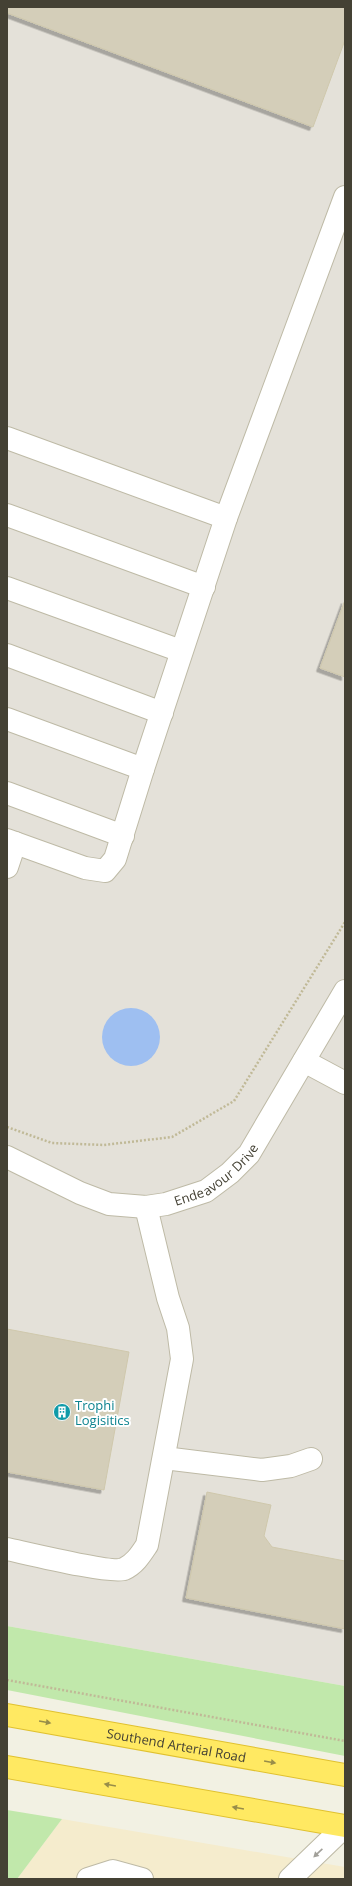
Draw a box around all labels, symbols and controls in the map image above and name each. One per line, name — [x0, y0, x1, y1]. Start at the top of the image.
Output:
street label: Endeavour Drive — [172, 1140, 262, 1210]
place label: Trophi Logisitics — [75, 1396, 130, 1429]
building icon: Trophi Logisitics — [52, 1402, 72, 1422]
one-way arrow — [39, 1719, 52, 1725]
street label: Southend Arterial Road — [105, 1724, 248, 1766]
one-way arrow — [264, 1759, 276, 1765]
one-way arrow — [103, 1782, 116, 1788]
one-way arrow — [231, 1805, 244, 1811]
one-way arrow — [313, 1848, 323, 1858]

